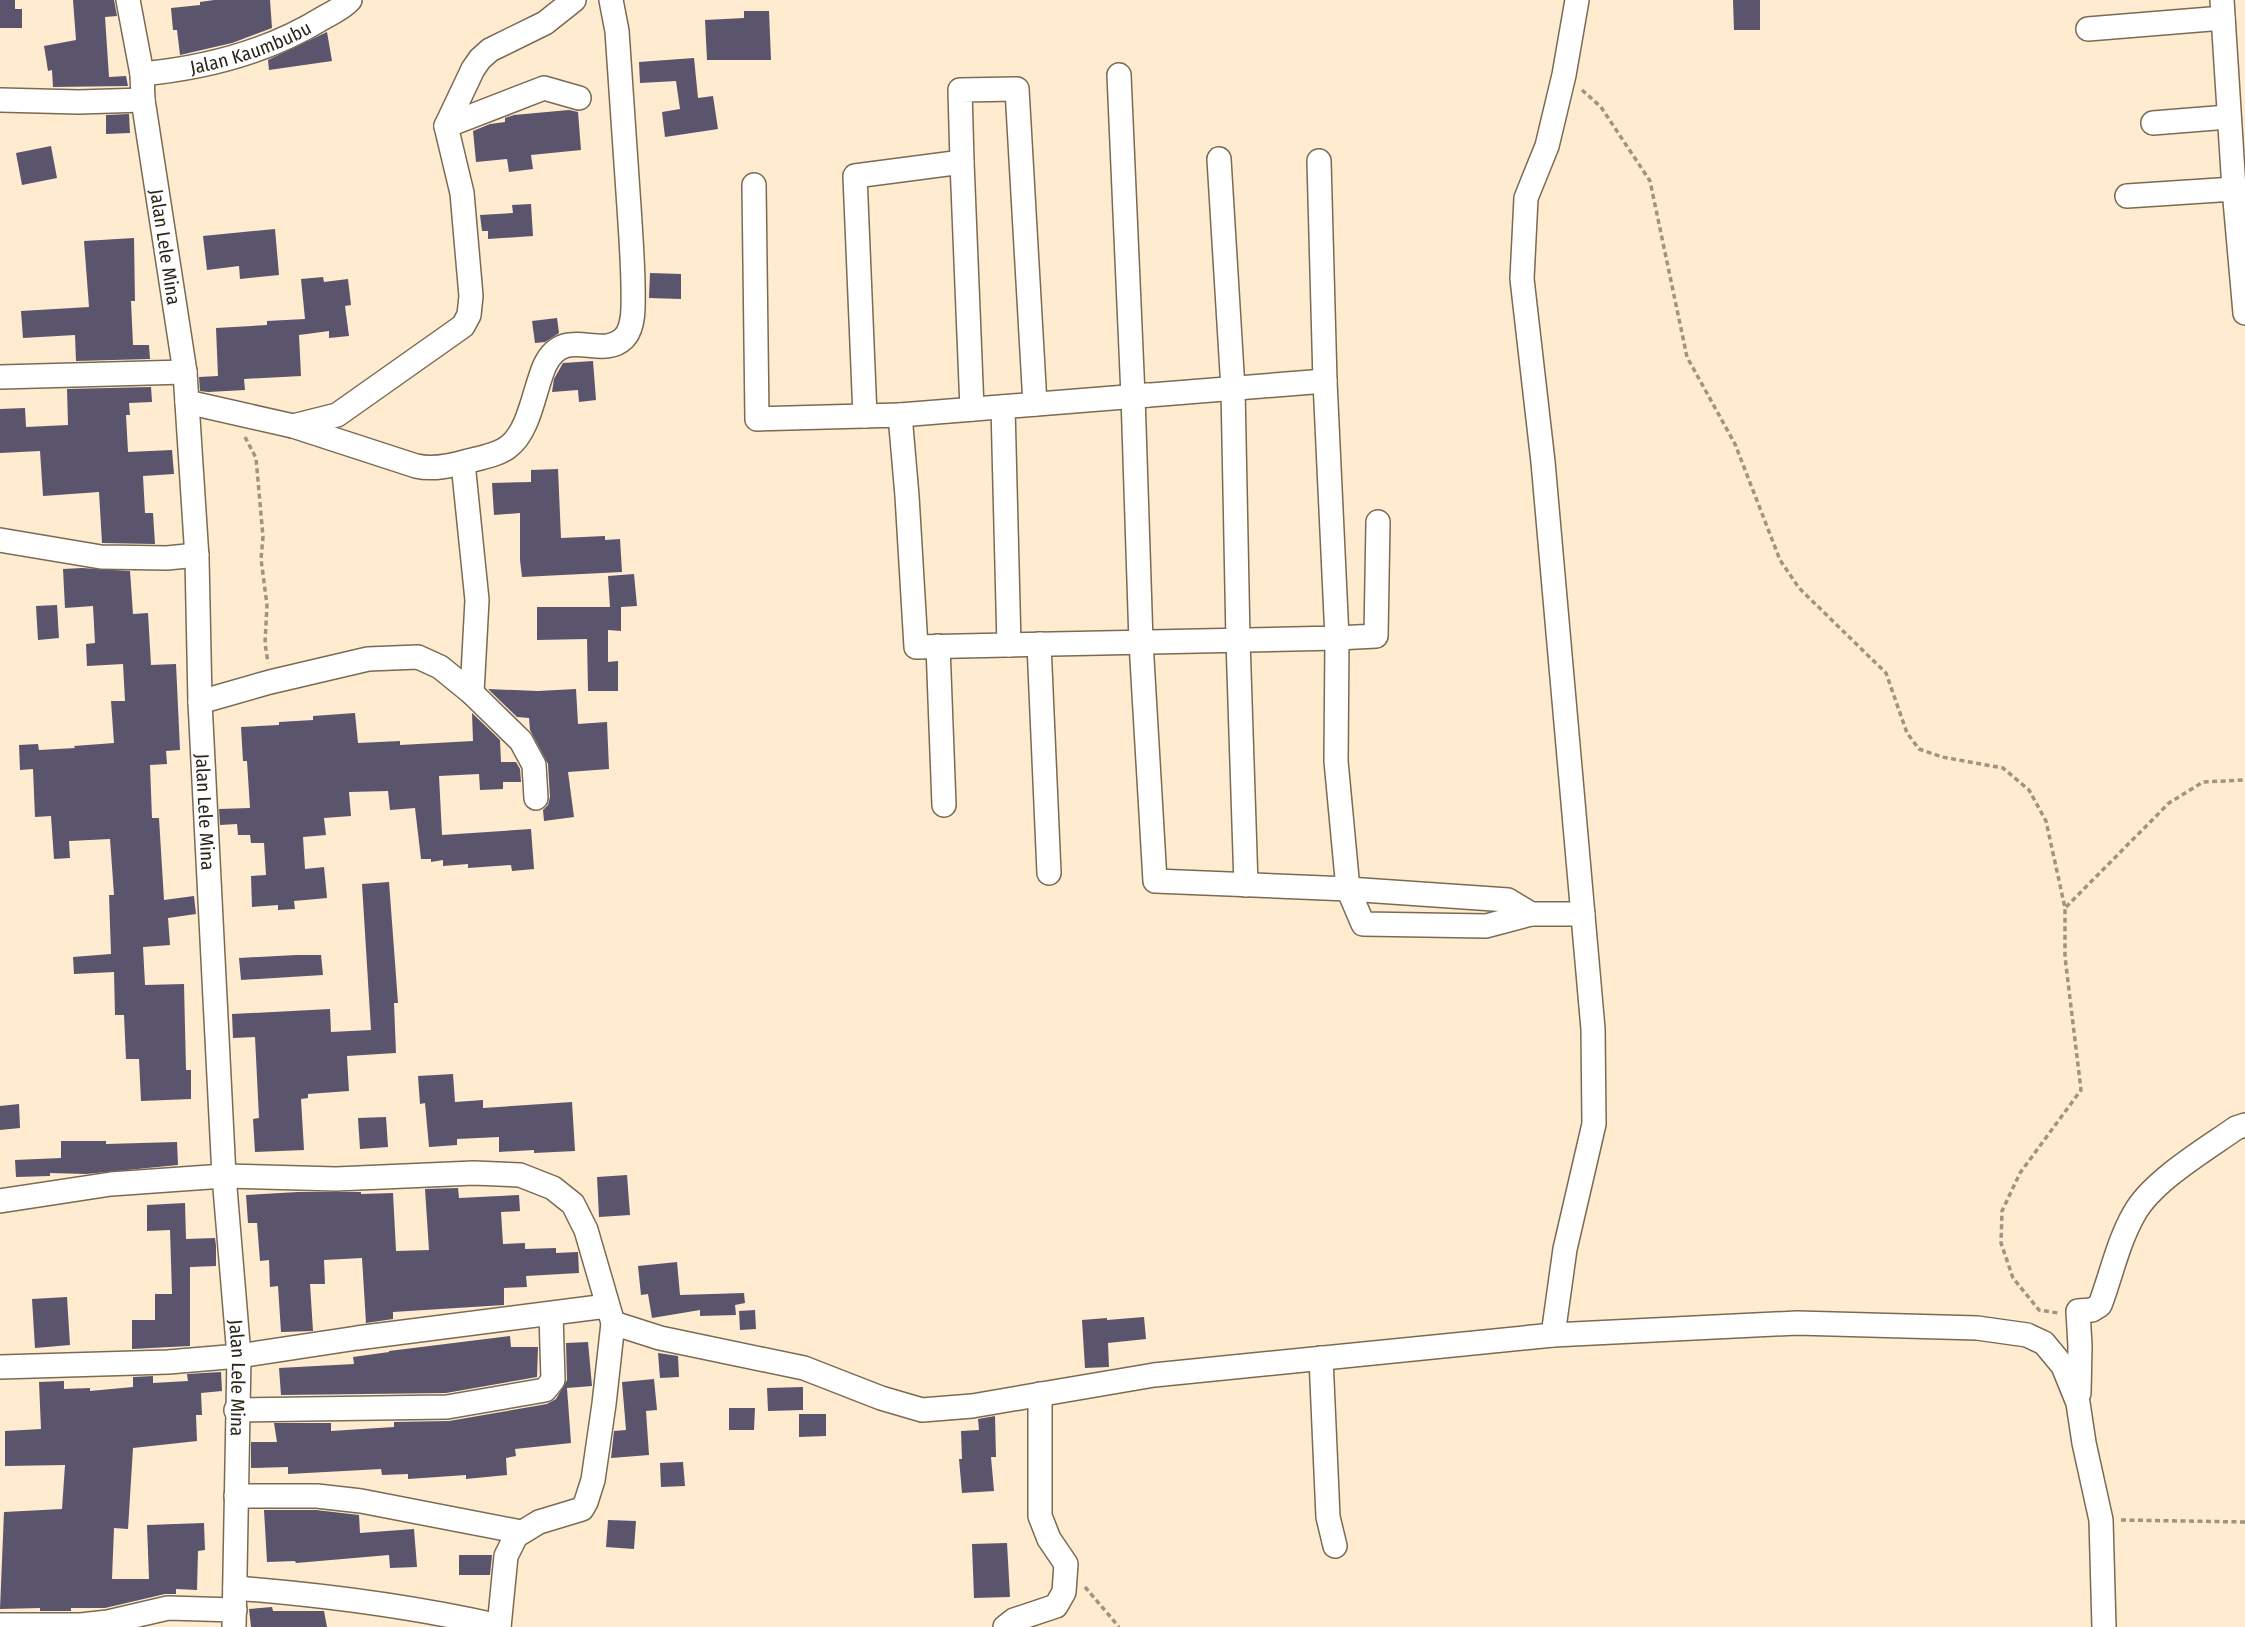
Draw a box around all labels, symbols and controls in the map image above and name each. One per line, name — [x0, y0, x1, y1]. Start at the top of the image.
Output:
street label: Jalan Kaumbubu — [188, 16, 315, 79]
street label: Jalan Lele Mina — [145, 187, 186, 306]
street label: Jalan Lele Mina — [191, 753, 220, 871]
street label: Jalan Lele Mina — [224, 1319, 251, 1436]

